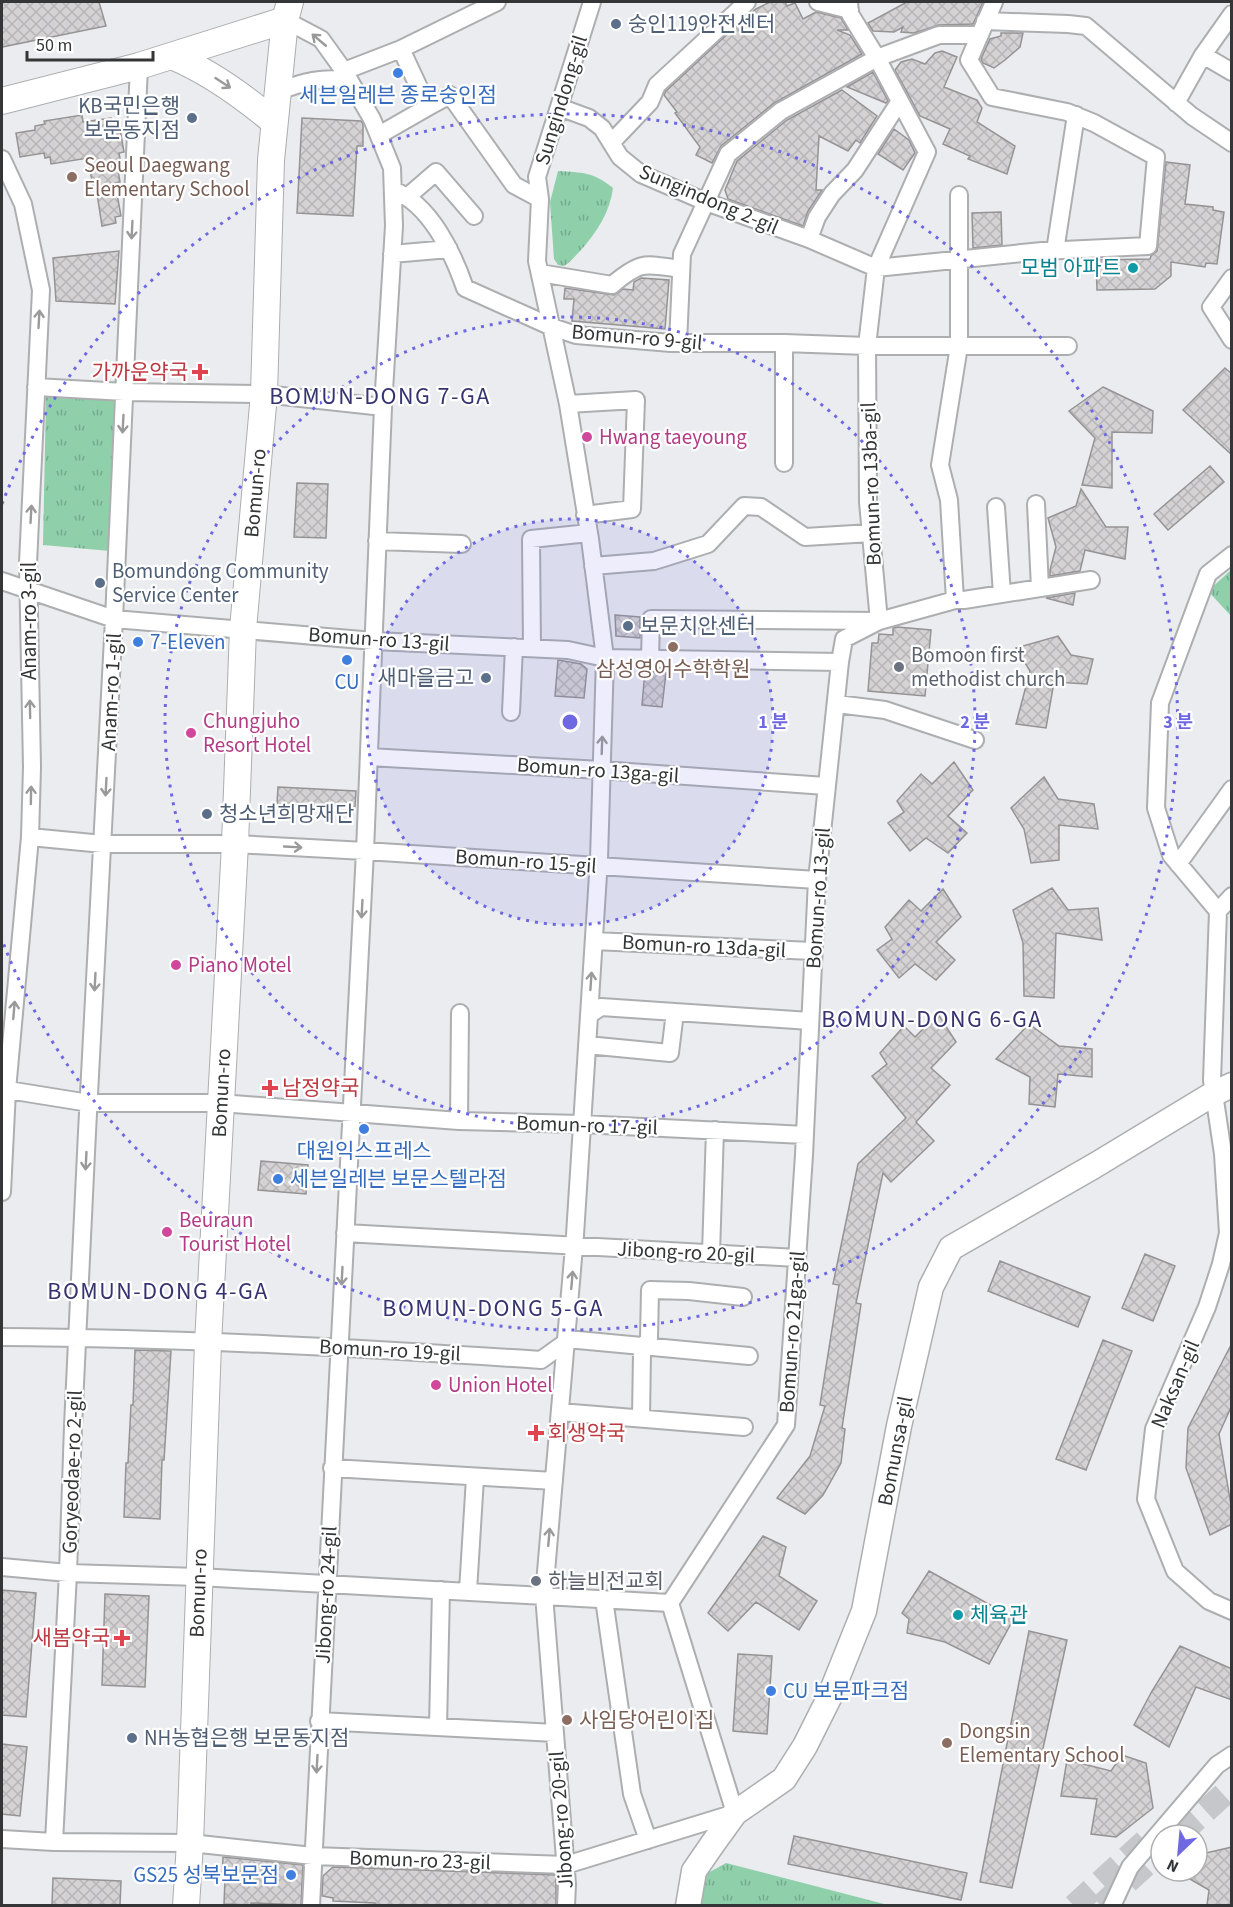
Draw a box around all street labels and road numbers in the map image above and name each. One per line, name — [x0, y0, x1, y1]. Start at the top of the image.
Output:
street label: Sungindong-gil — [527, 31, 595, 169]
street label: Sungindong 2-gil — [635, 156, 783, 242]
street label: Bomun-ro 9-gil — [570, 316, 704, 358]
street label: Bomun-ro 13ba-gil — [853, 402, 889, 566]
street label: Bomun-ro — [236, 447, 274, 539]
street label: Anam-ro 3-gil — [14, 562, 44, 680]
street label: Bomun-ro 13-gil — [307, 619, 451, 659]
street label: Anam-ro 1-gil — [93, 632, 129, 752]
street label: Bomun-ro 13ga-gil — [516, 749, 680, 791]
street label: Bomun-ro 13-gil — [798, 826, 838, 970]
street label: Bomun-ro 15-gil — [454, 841, 598, 881]
street label: Bomun-ro 13da-gil — [621, 927, 787, 965]
street label: Bomun-ro — [204, 1048, 238, 1138]
street label: Bomun-ro 17-gil — [516, 1108, 658, 1142]
street label: Jibong-ro 20-gil — [616, 1233, 756, 1271]
street label: Bomun-ro 21ga-gil — [771, 1250, 813, 1414]
street label: Bomun-ro 19-gil — [318, 1331, 462, 1369]
street label: Naksan-gil — [1143, 1335, 1207, 1433]
street label: Goryeodae-ro 2-gil — [54, 1390, 90, 1554]
street label: Bomunsa-gil — [870, 1394, 920, 1508]
street label: Jibong-ro 24-gil — [307, 1525, 345, 1665]
street label: Bomun-ro — [181, 1548, 215, 1638]
street label: Jibong-ro 20-gil — [541, 1750, 581, 1890]
street label: Bomun-ro 23-gil — [349, 1843, 491, 1877]

